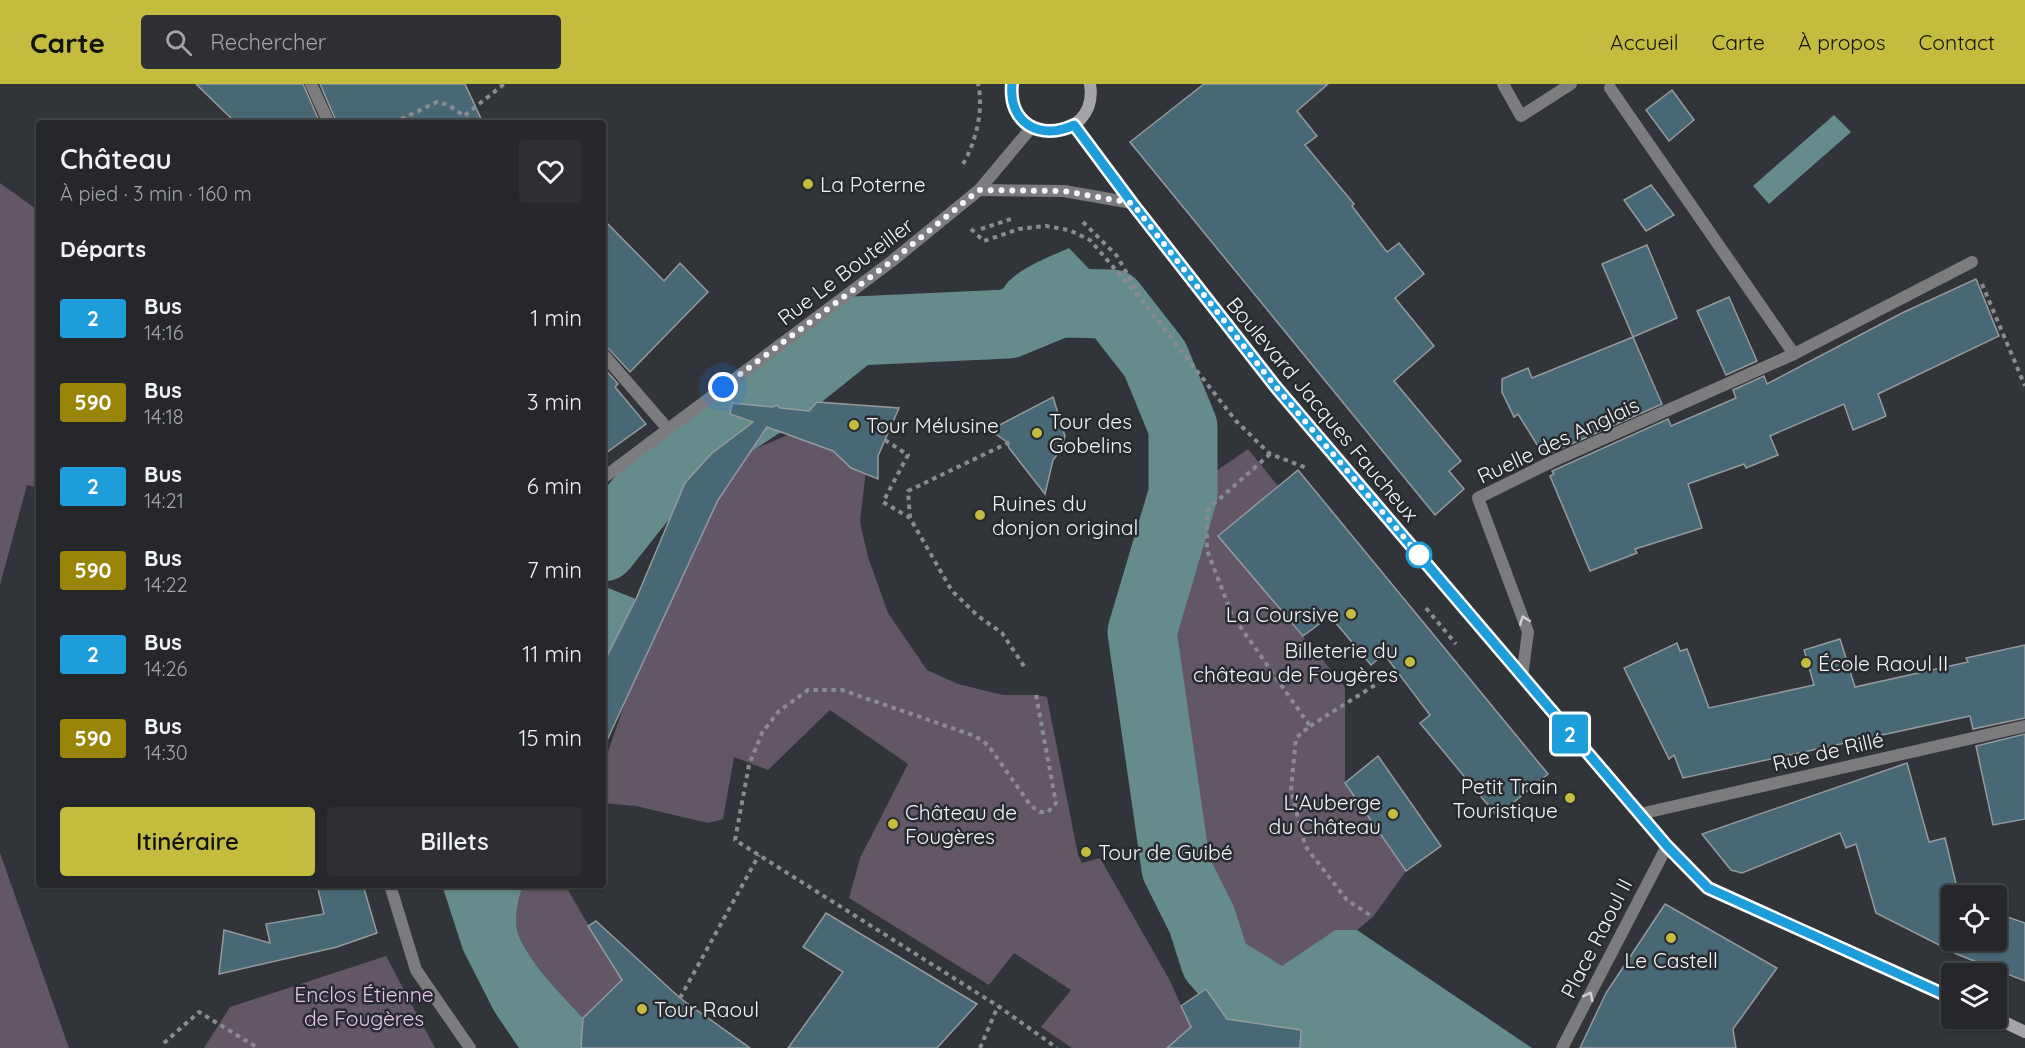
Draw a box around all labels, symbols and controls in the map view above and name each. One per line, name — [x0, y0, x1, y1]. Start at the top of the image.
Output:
search box — [141, 15, 561, 69]
text: Carte — [30, 25, 105, 60]
icon: search — [162, 26, 195, 59]
text: Rechercher — [210, 28, 326, 56]
text: Accueil — [1610, 29, 1679, 55]
text: Carte — [1712, 29, 1765, 55]
text: À propos — [1798, 29, 1886, 55]
text: Contact — [1919, 29, 1995, 55]
button: heart — [519, 140, 582, 203]
text: Château — [60, 141, 172, 176]
place label: La Poterne — [820, 171, 926, 197]
marker: La Poterne — [801, 177, 815, 191]
text: À pied · 3 min · 160 m — [60, 181, 252, 206]
street label: Rue Le Bouteiller — [772, 211, 918, 331]
text: Départs — [60, 235, 146, 263]
street label: Boulevard Jacques Faucheux — [1221, 291, 1425, 527]
text: Bus — [144, 292, 182, 320]
text: 1 min — [530, 304, 582, 332]
text: 2 — [87, 305, 99, 331]
text: 14:16 — [144, 320, 184, 345]
your location — [708, 372, 738, 402]
text: Bus — [144, 376, 182, 404]
text: 3 min — [527, 388, 582, 416]
text: 590 — [75, 389, 111, 415]
street label: Ruelle des Anglais — [1473, 391, 1643, 489]
text: 14:18 — [144, 404, 184, 429]
place label: Tour des Gobelins — [1049, 408, 1132, 458]
place label: Tour Mélusine — [866, 412, 999, 438]
marker: Tour Mélusine — [847, 418, 861, 432]
marker: Tour des Gobelins — [1030, 426, 1044, 440]
text: Bus — [144, 460, 182, 488]
text: 6 min — [527, 472, 582, 500]
text: 2 — [87, 473, 99, 499]
text: 14:21 — [144, 488, 184, 513]
place label: Ruines du donjon original — [992, 490, 1138, 540]
marker: Ruines du donjon original — [973, 508, 987, 522]
unlabelled marker — [1406, 542, 1432, 568]
text: Bus — [144, 544, 182, 572]
text: 7 min — [527, 556, 582, 584]
text: 590 — [75, 557, 111, 583]
text: 14:22 — [144, 572, 188, 597]
place label: La Coursive — [1226, 601, 1339, 627]
marker: La Coursive — [1344, 607, 1358, 621]
one-way arrow — [1518, 615, 1531, 625]
text: Bus — [144, 628, 182, 656]
place label: Billeterie du château de Fougères — [1193, 637, 1398, 687]
text: 11 min — [522, 640, 582, 668]
text: 2 — [87, 641, 99, 667]
place label: École Raoul II — [1818, 650, 1948, 676]
marker: Billeterie du château de Fougères — [1403, 655, 1417, 669]
text: 14:26 — [144, 656, 187, 681]
marker: École Raoul II — [1799, 656, 1813, 670]
text: Bus — [144, 712, 182, 740]
line badge: 2 — [1550, 714, 1590, 754]
text: 2 — [1564, 721, 1576, 747]
text: 15 min — [518, 724, 582, 752]
text: 590 — [75, 725, 111, 751]
street label: Rue de Rillé — [1770, 726, 1886, 776]
text: 14:30 — [144, 740, 188, 765]
place label: Petit Train Touristique — [1453, 773, 1558, 823]
place label: L'Auberge du Château — [1268, 789, 1381, 839]
marker: Petit Train Touristique — [1563, 791, 1577, 805]
place label: Château de Fougères — [905, 799, 1017, 849]
button: Itinéraire — [60, 807, 315, 876]
button: Billets — [327, 807, 582, 876]
marker: L'Auberge du Château — [1386, 807, 1400, 821]
marker: Château de Fougères — [886, 817, 900, 831]
place label: Tour de Guibé — [1098, 839, 1233, 865]
marker: Tour de Guibé — [1079, 845, 1093, 859]
street label: Place Raoul II — [1555, 874, 1637, 1002]
map controls — [1941, 885, 2007, 1029]
button: locate — [1941, 885, 2007, 951]
marker: Le Castell — [1664, 931, 1678, 945]
place label: Le Castell — [1624, 947, 1718, 973]
button: layers — [1941, 963, 2007, 1029]
park label: Enclos Étienne de Fougères — [294, 981, 434, 1031]
one-way arrow — [1581, 991, 1593, 1002]
place label: Tour Raoul — [654, 996, 759, 1022]
marker: Tour Raoul — [635, 1002, 649, 1016]

